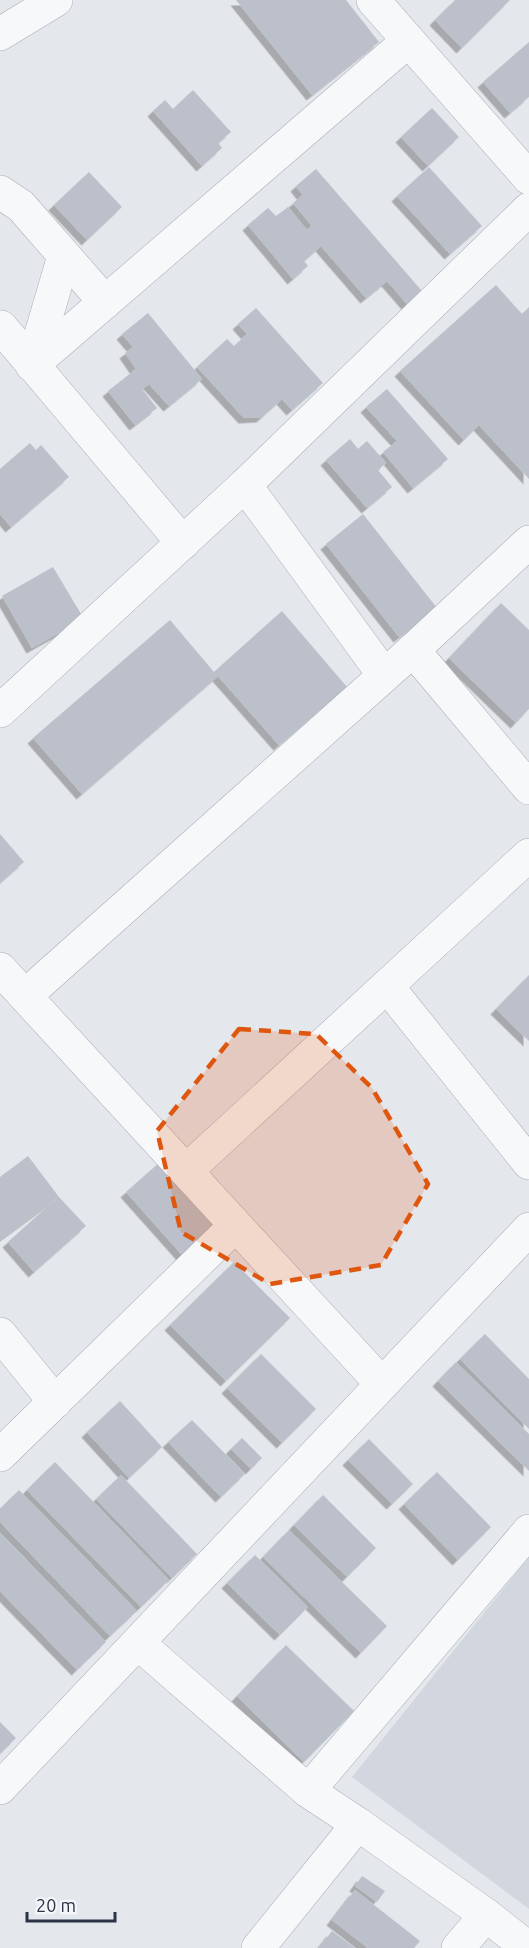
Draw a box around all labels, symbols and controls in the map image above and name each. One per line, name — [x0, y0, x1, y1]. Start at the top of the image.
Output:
scale bar — [27, 1885, 116, 1923]
text: 20 m — [36, 1895, 76, 1915]

